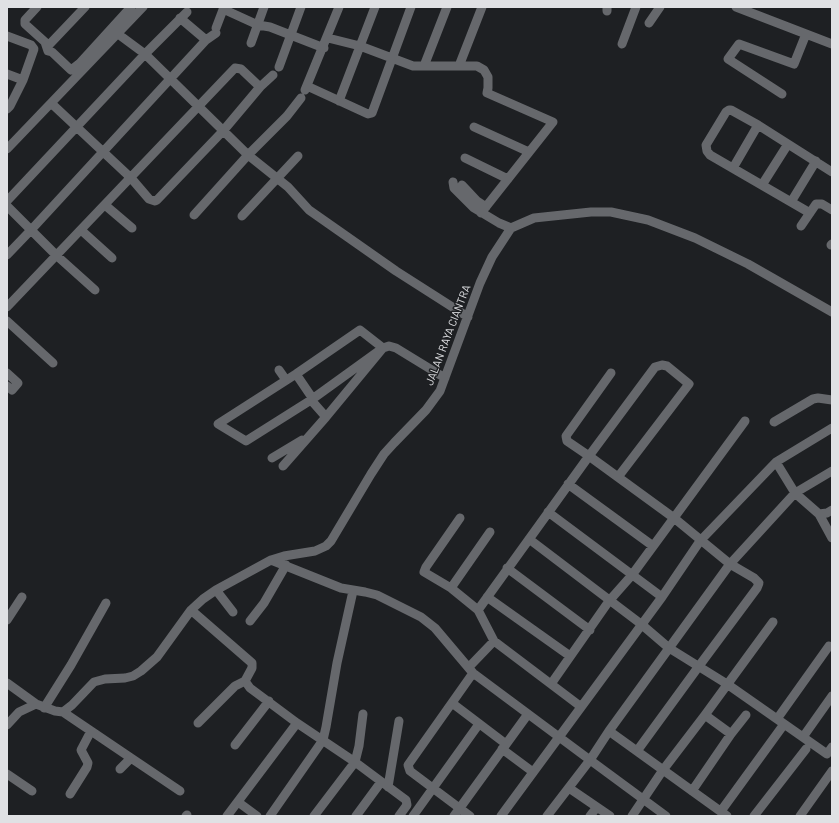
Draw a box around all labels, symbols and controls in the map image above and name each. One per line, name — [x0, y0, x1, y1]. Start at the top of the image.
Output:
street label: JALAN RAYA CIANTRA — [423, 283, 473, 387]

